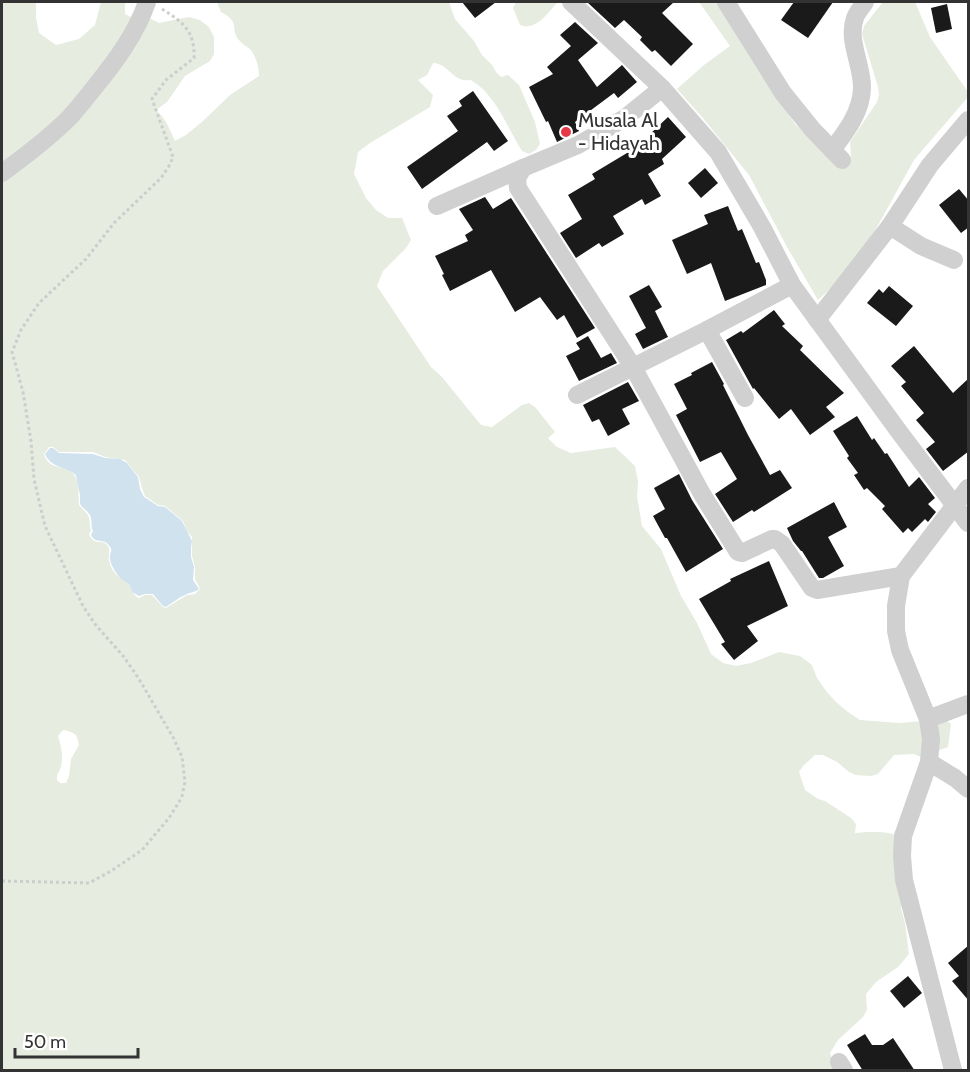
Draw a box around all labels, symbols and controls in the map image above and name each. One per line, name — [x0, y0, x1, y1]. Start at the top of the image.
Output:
place label: Musala Al - Hidayah — [578, 108, 660, 155]
marker: Musala Al - Hidayah — [559, 125, 573, 139]
scale bar — [15, 1021, 138, 1059]
text: 50 m — [24, 1031, 66, 1053]

